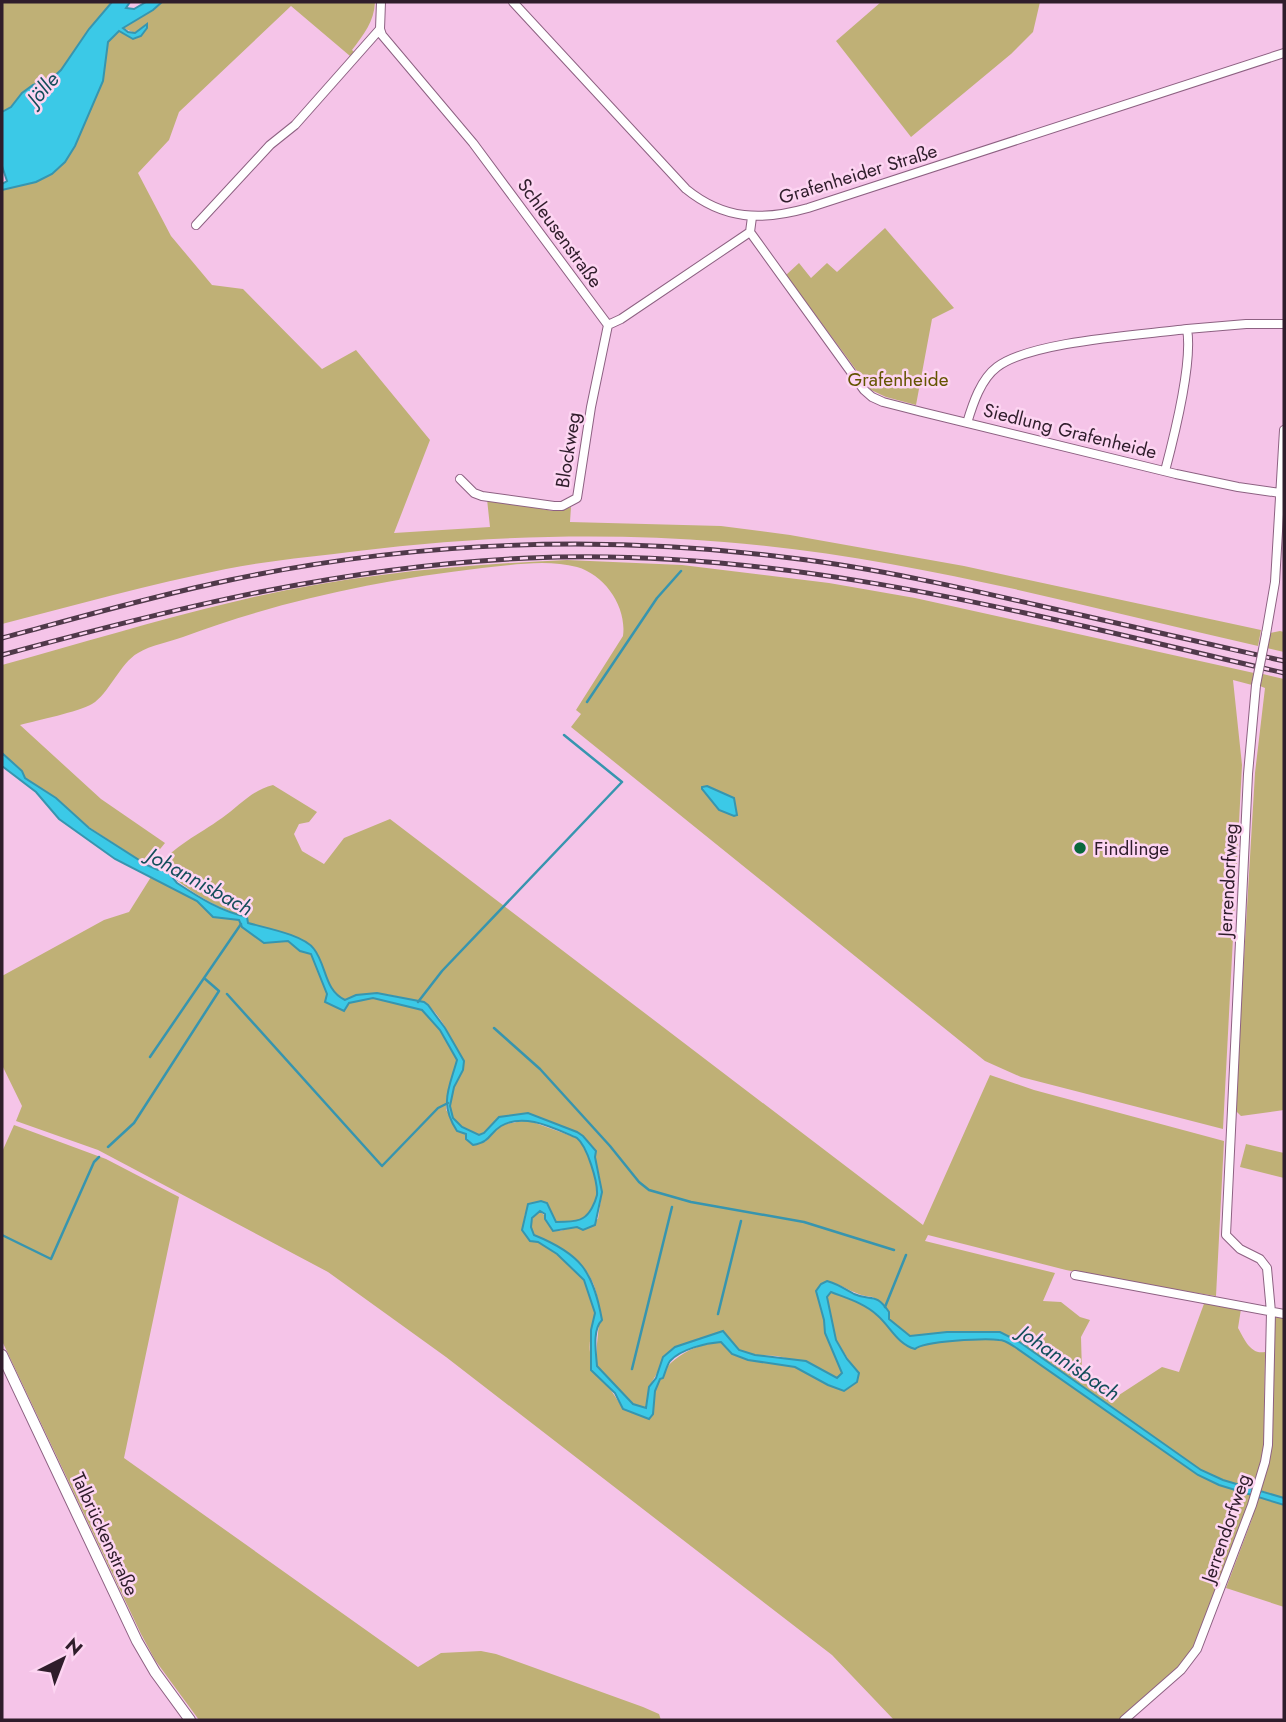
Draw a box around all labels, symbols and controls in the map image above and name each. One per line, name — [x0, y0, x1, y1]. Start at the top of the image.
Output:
water label: Jölle — [17, 65, 66, 115]
street label: Grafenheider Straße — [776, 137, 941, 211]
street label: Schleusenstraße — [511, 173, 609, 293]
park label: Grafenheide — [848, 366, 949, 393]
street label: Siedlung Grafenheide — [981, 396, 1160, 466]
street label: Blockweg — [549, 410, 587, 490]
street label: Jerrendorfweg — [1211, 823, 1244, 940]
place label: Findlinge — [1094, 835, 1169, 862]
water label: Johannisbach — [138, 839, 258, 923]
marker: Findlinge — [1072, 840, 1088, 856]
water label: Johannisbach — [1009, 1316, 1126, 1408]
street label: Talbrückenstraße — [65, 1468, 145, 1600]
street label: Jerrendorfweg — [1194, 1470, 1257, 1589]
north arrow — [28, 1624, 98, 1694]
text: N — [59, 1632, 89, 1662]

